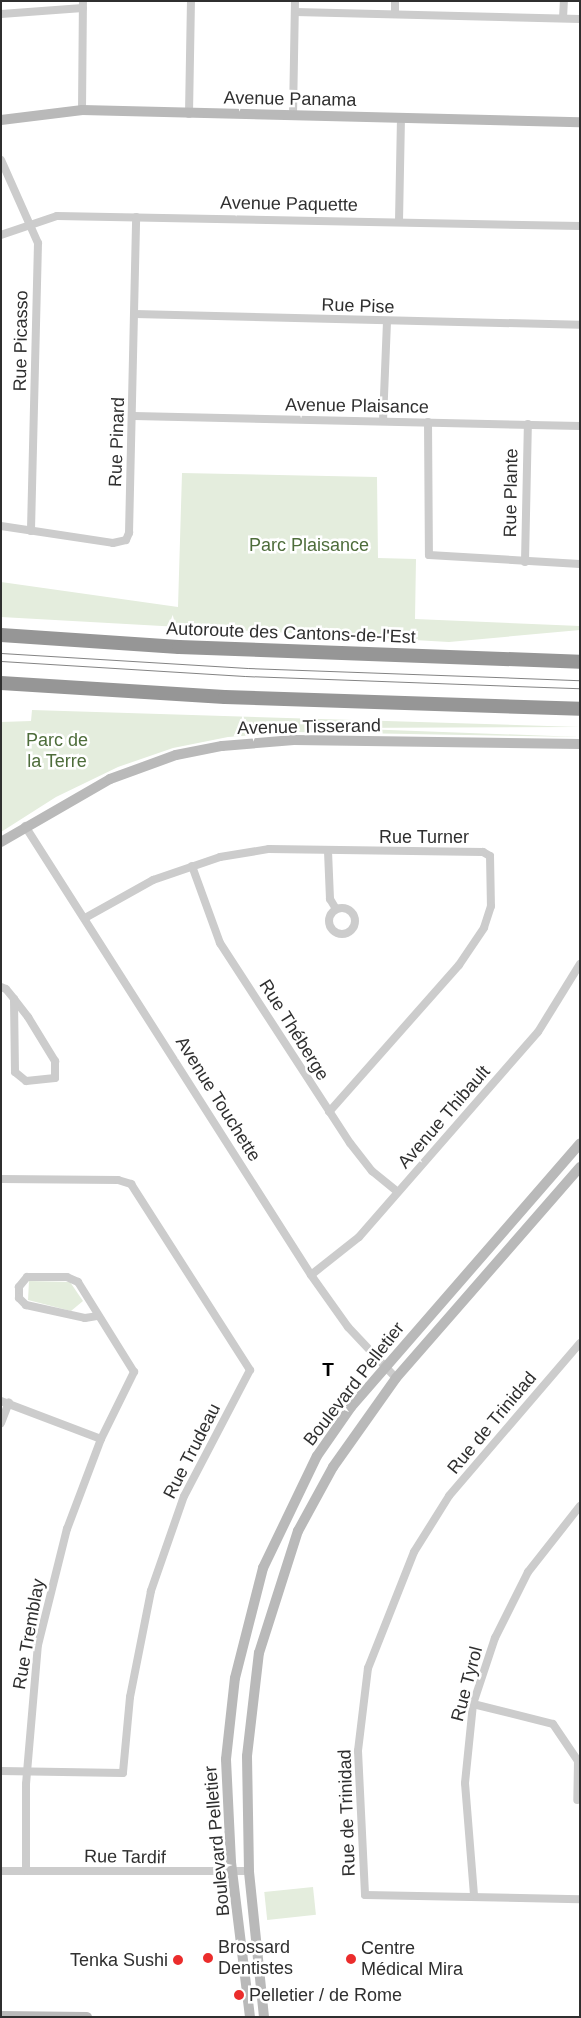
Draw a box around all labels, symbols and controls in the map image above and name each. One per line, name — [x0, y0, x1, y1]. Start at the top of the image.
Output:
street label: Avenue Panama — [223, 87, 357, 111]
street label: Avenue Paquette — [220, 192, 358, 216]
street label: Rue Picasso — [9, 290, 33, 392]
street label: Rue Pise — [321, 294, 395, 318]
street label: Avenue Plaisance — [285, 394, 429, 418]
street label: Rue Pinard — [105, 397, 129, 487]
street label: Rue Plante — [499, 448, 523, 538]
park label: Parc Plaisance — [249, 534, 369, 556]
street label: Autoroute des Cantons-de-l'Est — [166, 618, 416, 648]
street label: Avenue Tisserand — [237, 715, 381, 739]
park label: Parc de la Terre — [26, 730, 88, 772]
street label: Rue Turner — [379, 826, 469, 848]
street label: Rue Théberge — [254, 975, 334, 1085]
street label: Avenue Touchette — [171, 1032, 265, 1166]
street label: Avenue Thibault — [393, 1061, 495, 1173]
street label: Boulevard Pelletier — [299, 1318, 409, 1450]
district label: T — [322, 1359, 334, 1381]
street label: Rue de Trinidad — [443, 1367, 541, 1479]
street label: Rue Trudeau — [159, 1400, 225, 1502]
street label: Rue Tremblay — [9, 1577, 49, 1691]
street label: Rue Tyrol — [447, 1644, 487, 1724]
street label: Rue de Trinidad — [334, 1749, 360, 1877]
street label: Boulevard Pelletier — [200, 1765, 234, 1917]
street label: Rue Tardif — [84, 1845, 166, 1869]
place label: Brossard Dentistes — [218, 1937, 293, 1980]
place label: Centre Médical Mira — [361, 1938, 463, 1980]
place label: Tenka Sushi — [70, 1949, 168, 1971]
marker: Brossard Dentistes — [202, 1952, 214, 1964]
marker: Centre Médical Mira — [345, 1953, 357, 1965]
marker: Tenka Sushi — [172, 1954, 184, 1966]
place label: Pelletier / de Rome — [249, 1984, 402, 2006]
marker: Pelletier / de Rome — [233, 1989, 245, 2001]

